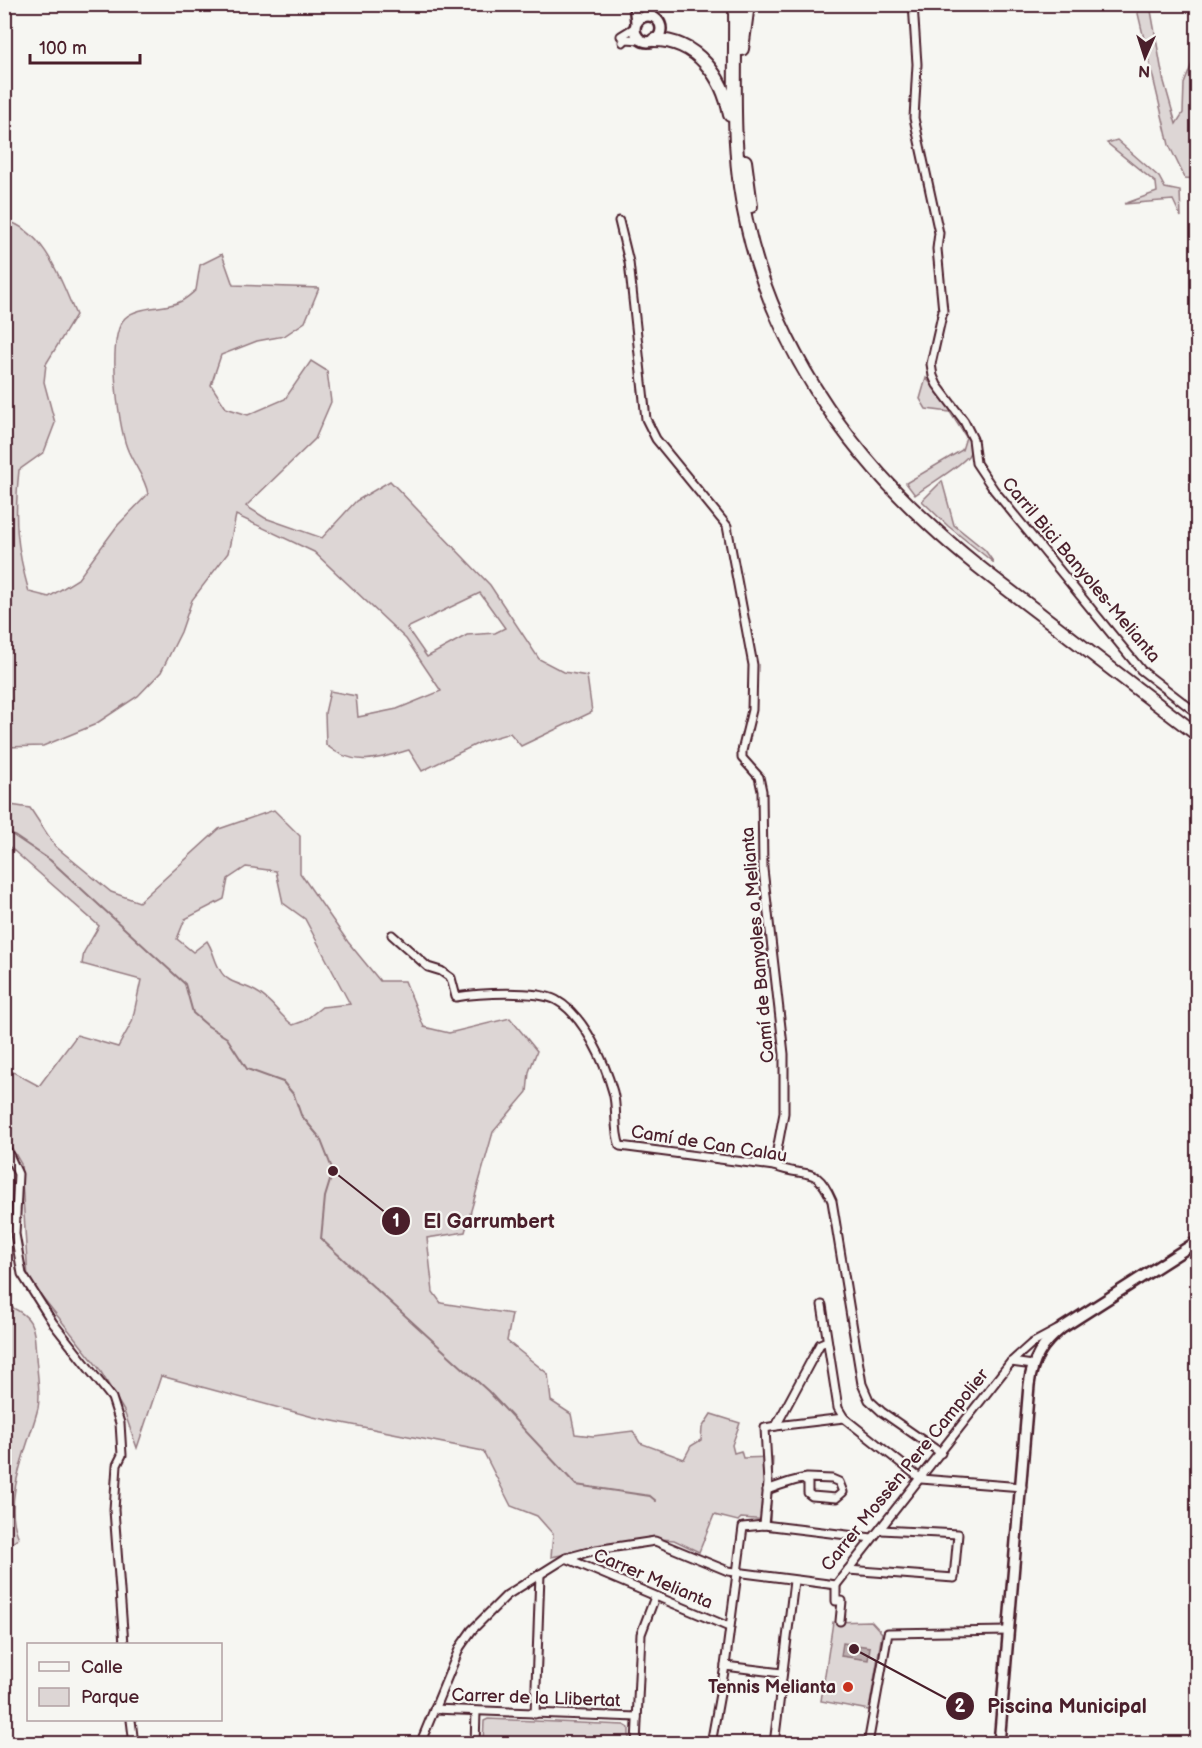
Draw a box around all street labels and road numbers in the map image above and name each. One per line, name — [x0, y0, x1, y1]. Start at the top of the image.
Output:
street label: Carril Bici Banyoles-Melianta — [997, 473, 1165, 667]
street label: Camí de Banyoles a Melianta — [737, 826, 779, 1064]
street label: Camí de Can Calau — [629, 1121, 789, 1167]
street label: Carrer Mossèn Pere Campolier — [817, 1364, 993, 1575]
street label: Carrer Melianta — [590, 1544, 716, 1614]
street label: Carrer de la Llibertat — [451, 1685, 621, 1711]

